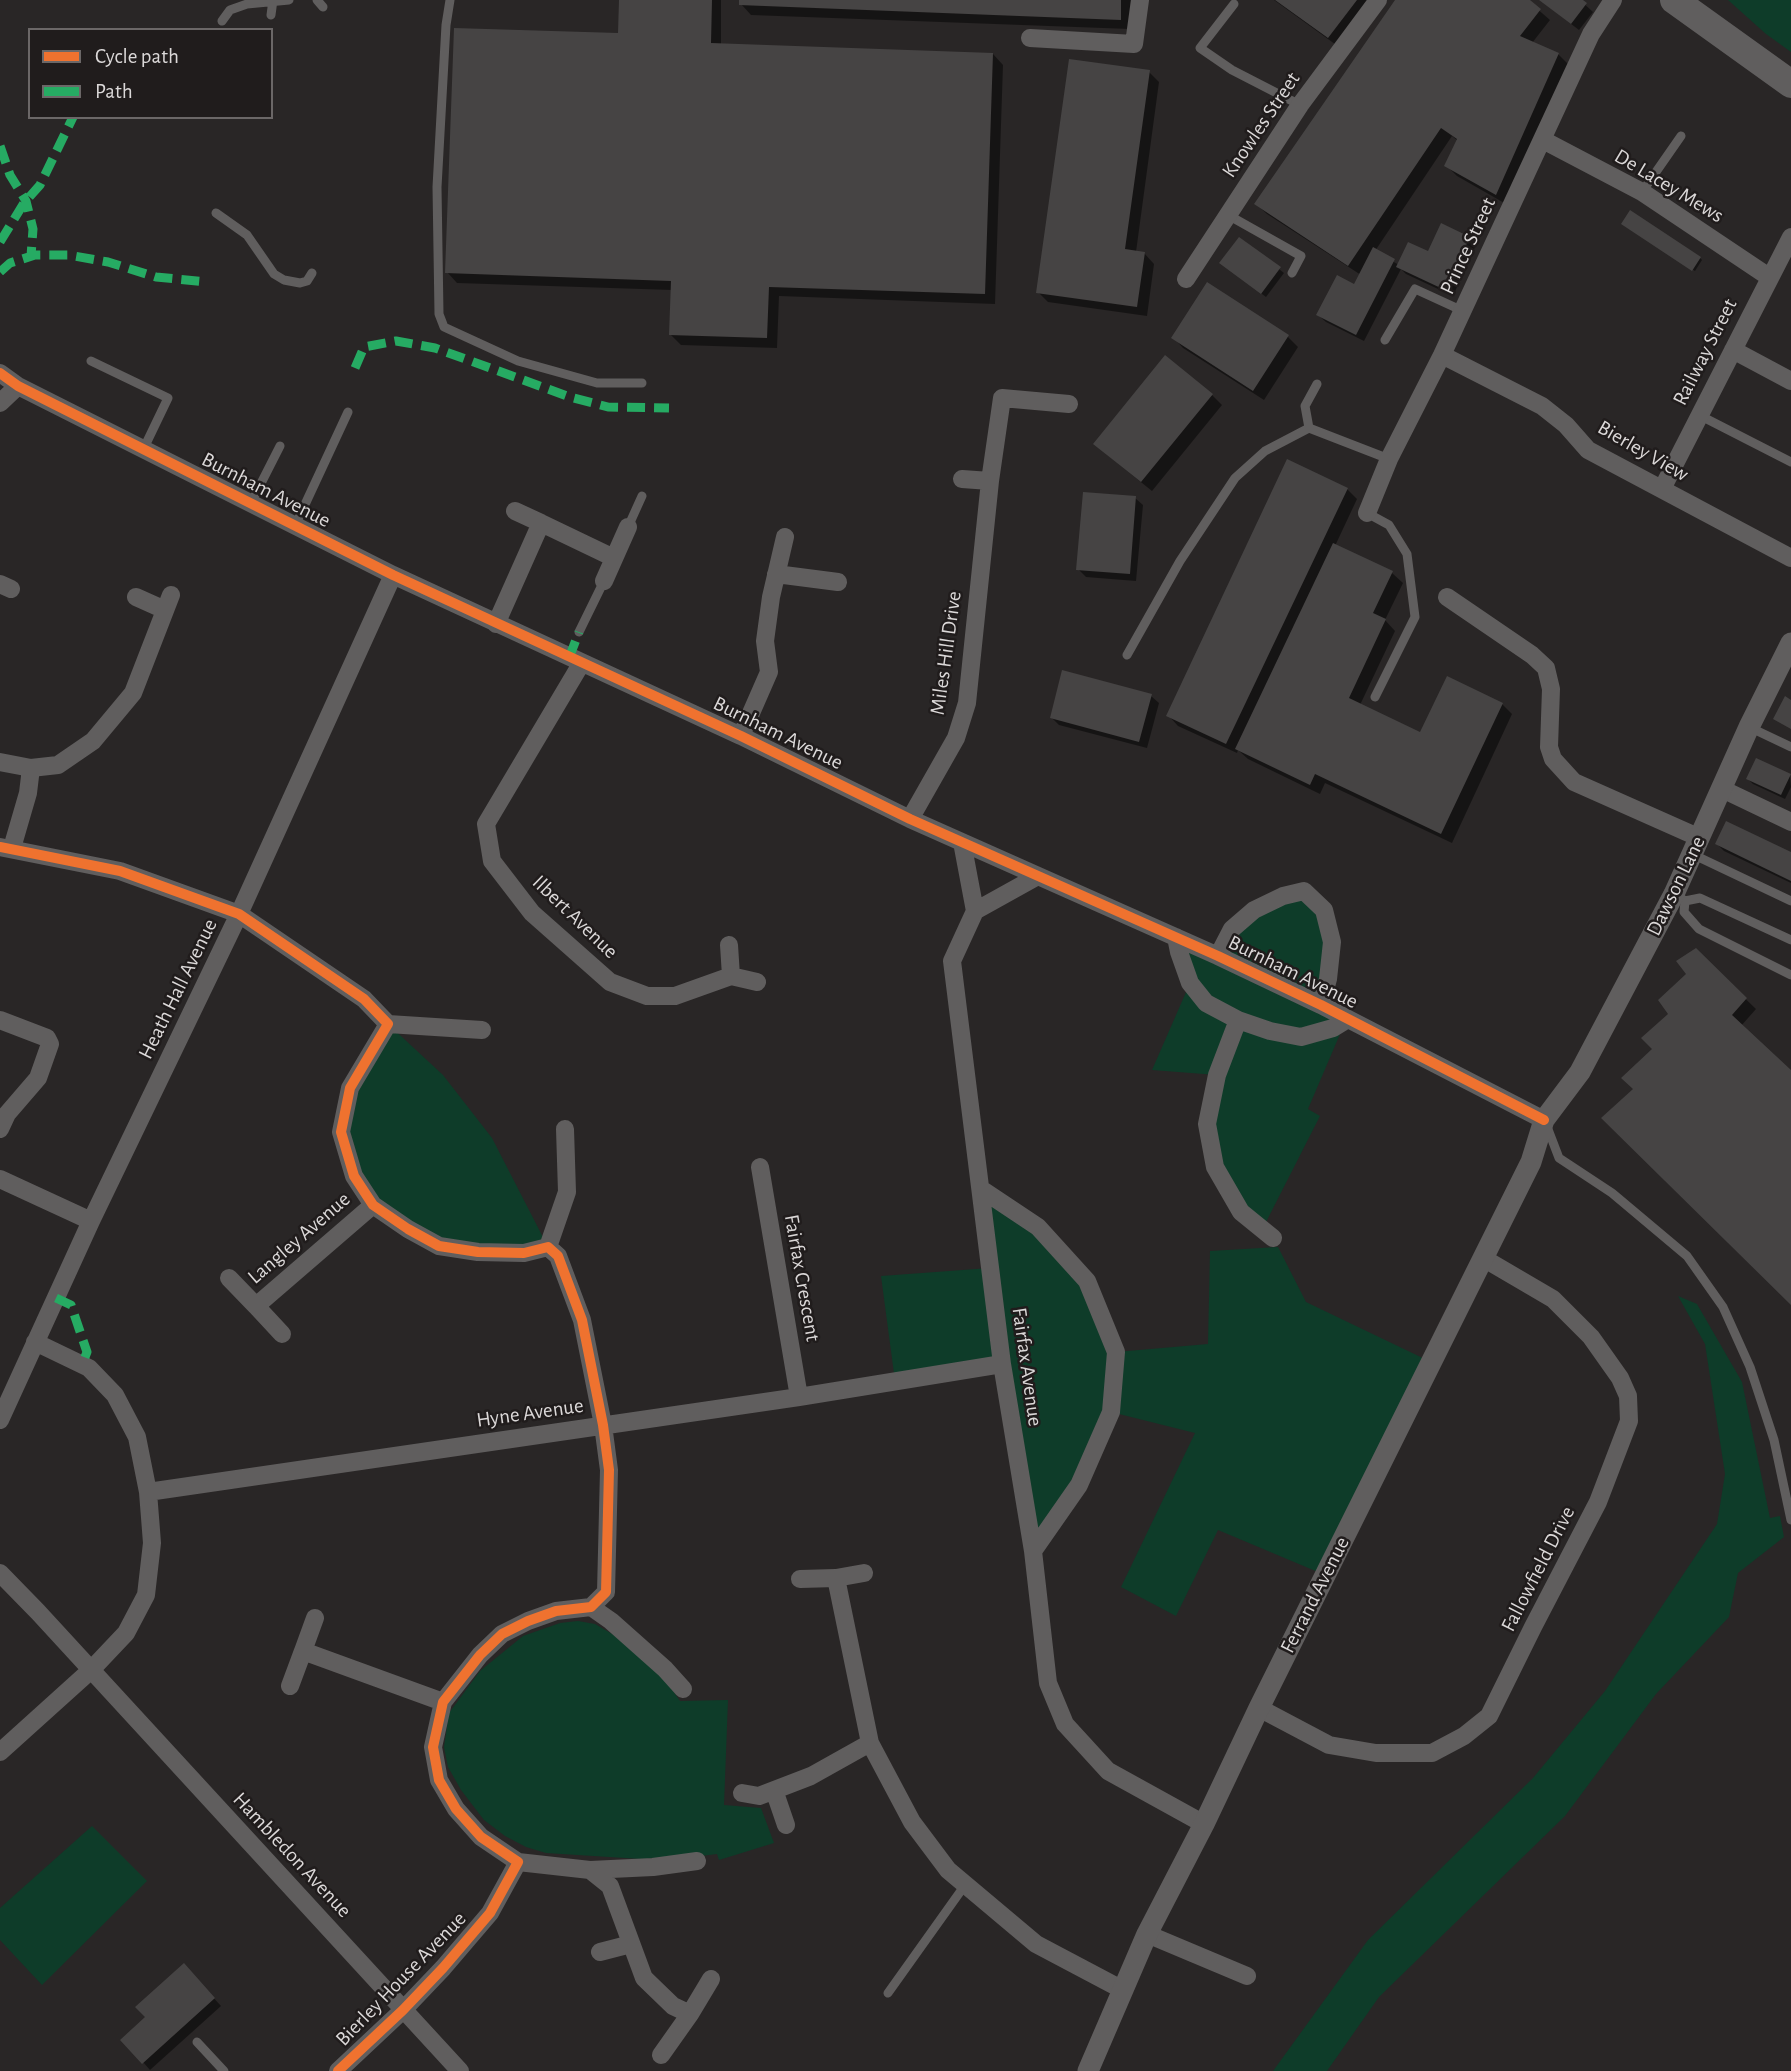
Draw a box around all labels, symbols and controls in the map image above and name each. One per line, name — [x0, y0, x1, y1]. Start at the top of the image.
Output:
legend — [28, 28, 273, 119]
text: Cycle path — [95, 46, 179, 67]
street label: Knowles Street — [1216, 67, 1306, 183]
text: Path — [95, 81, 133, 102]
street label: De Lacey Mews — [1610, 144, 1728, 228]
street label: Prince Street — [1435, 194, 1501, 298]
street label: Railway Street — [1667, 294, 1743, 410]
street label: Bierley View — [1593, 415, 1693, 487]
street label: Burnham Avenue — [197, 447, 335, 533]
street label: Miles Hill Drive — [925, 589, 967, 717]
street label: Burnham Avenue — [709, 691, 847, 775]
street label: Dawson Lane — [1641, 832, 1711, 940]
street label: Ilbert Avenue — [527, 870, 623, 964]
street label: Heath Hall Avenue — [133, 915, 223, 1063]
street label: Burnham Avenue — [1224, 930, 1362, 1014]
street label: Langley Avenue — [243, 1187, 355, 1289]
street label: Fairfax Crescent — [778, 1213, 826, 1343]
street label: Fairfax Avenue — [1006, 1306, 1048, 1428]
street label: Hyne Avenue — [475, 1393, 585, 1433]
street label: Fallowfield Drive — [1496, 1502, 1580, 1636]
street label: Ferrand Avenue — [1275, 1533, 1355, 1657]
street label: Hambledon Avenue — [227, 1787, 357, 1923]
street label: Bierley House Avenue — [330, 1906, 472, 2052]

